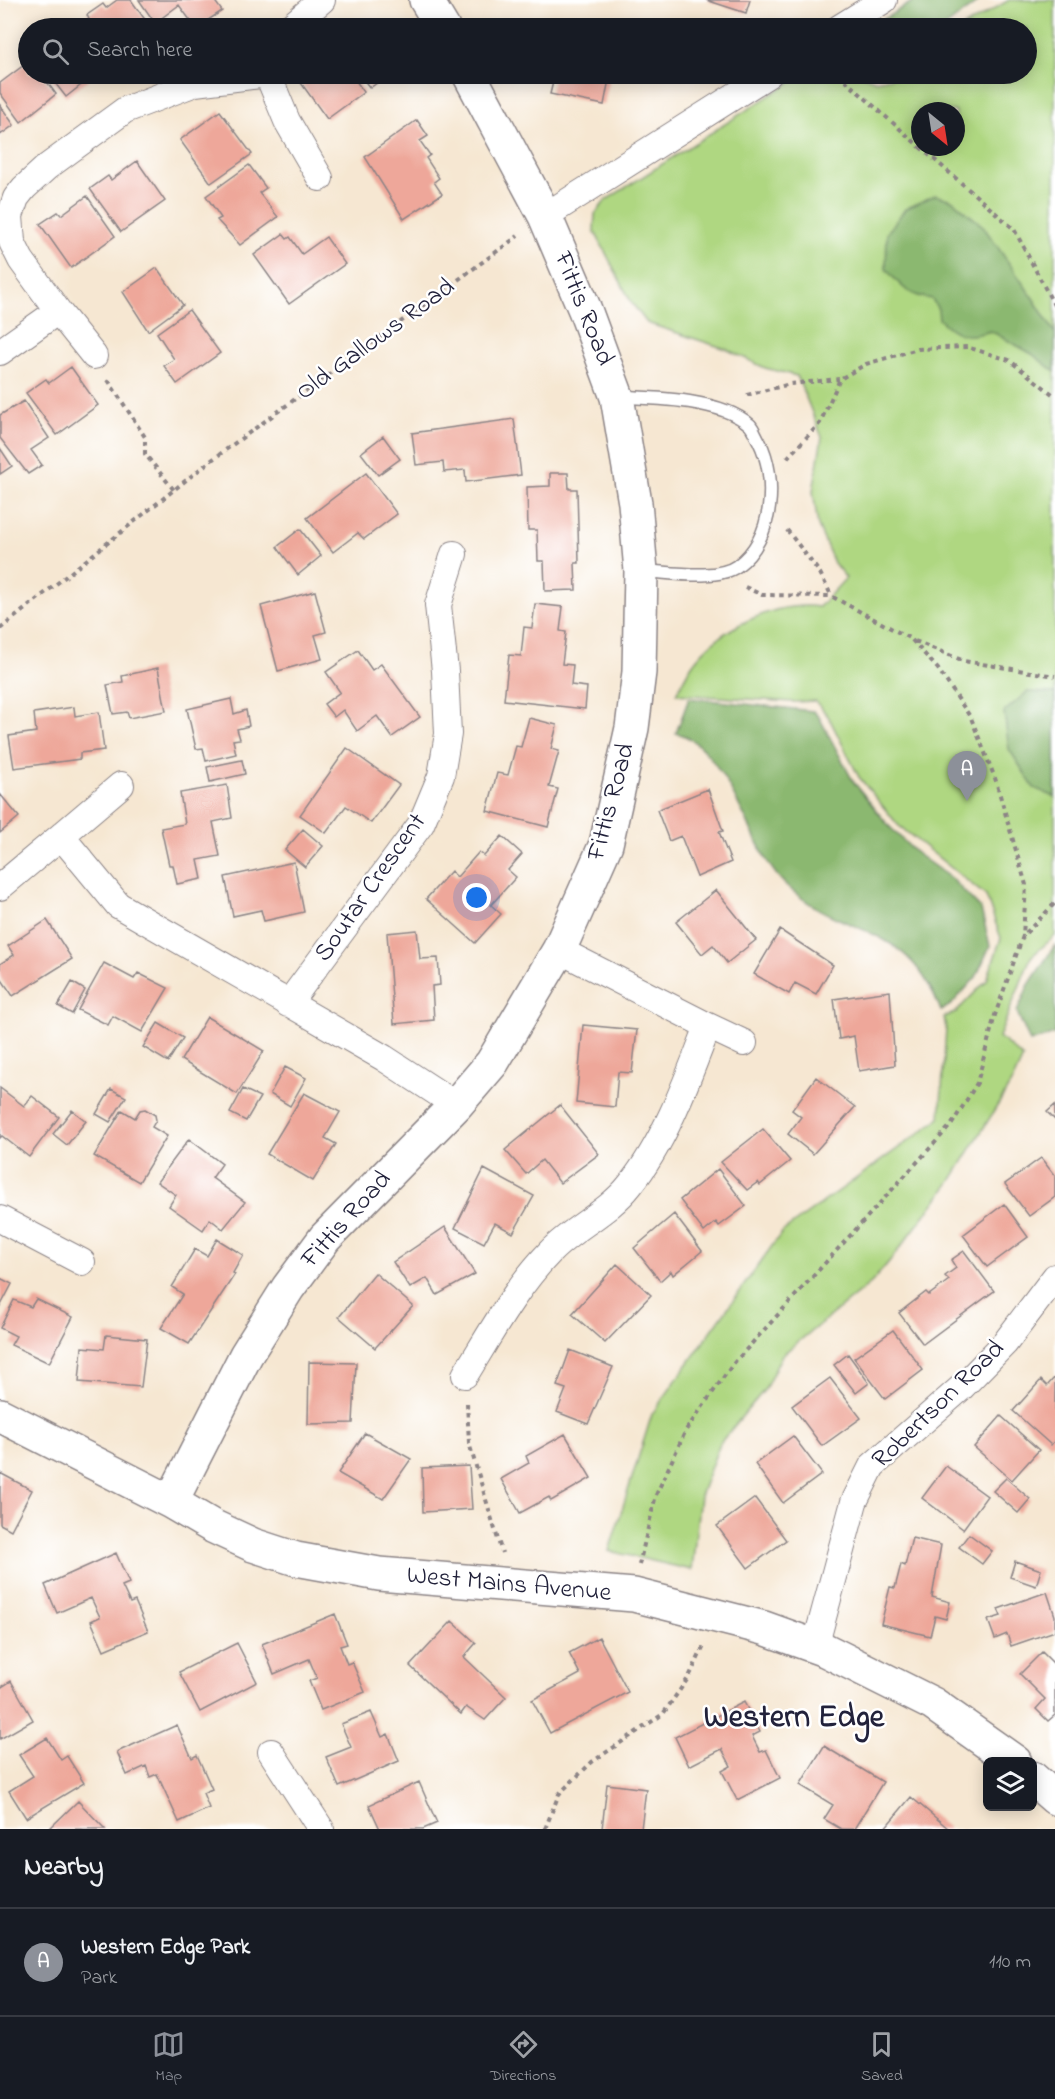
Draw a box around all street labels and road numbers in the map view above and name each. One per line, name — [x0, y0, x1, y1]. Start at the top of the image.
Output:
street label: Fittis Road — [543, 245, 623, 372]
street label: Old Gallows Road — [289, 269, 464, 411]
street label: Fittis Road — [578, 739, 646, 866]
street label: Soutar Crescent — [305, 805, 437, 970]
street label: Fittis Road — [292, 1162, 402, 1278]
street label: Robertson Road — [864, 1331, 1014, 1478]
street label: West Mains Avenue — [405, 1557, 613, 1613]

